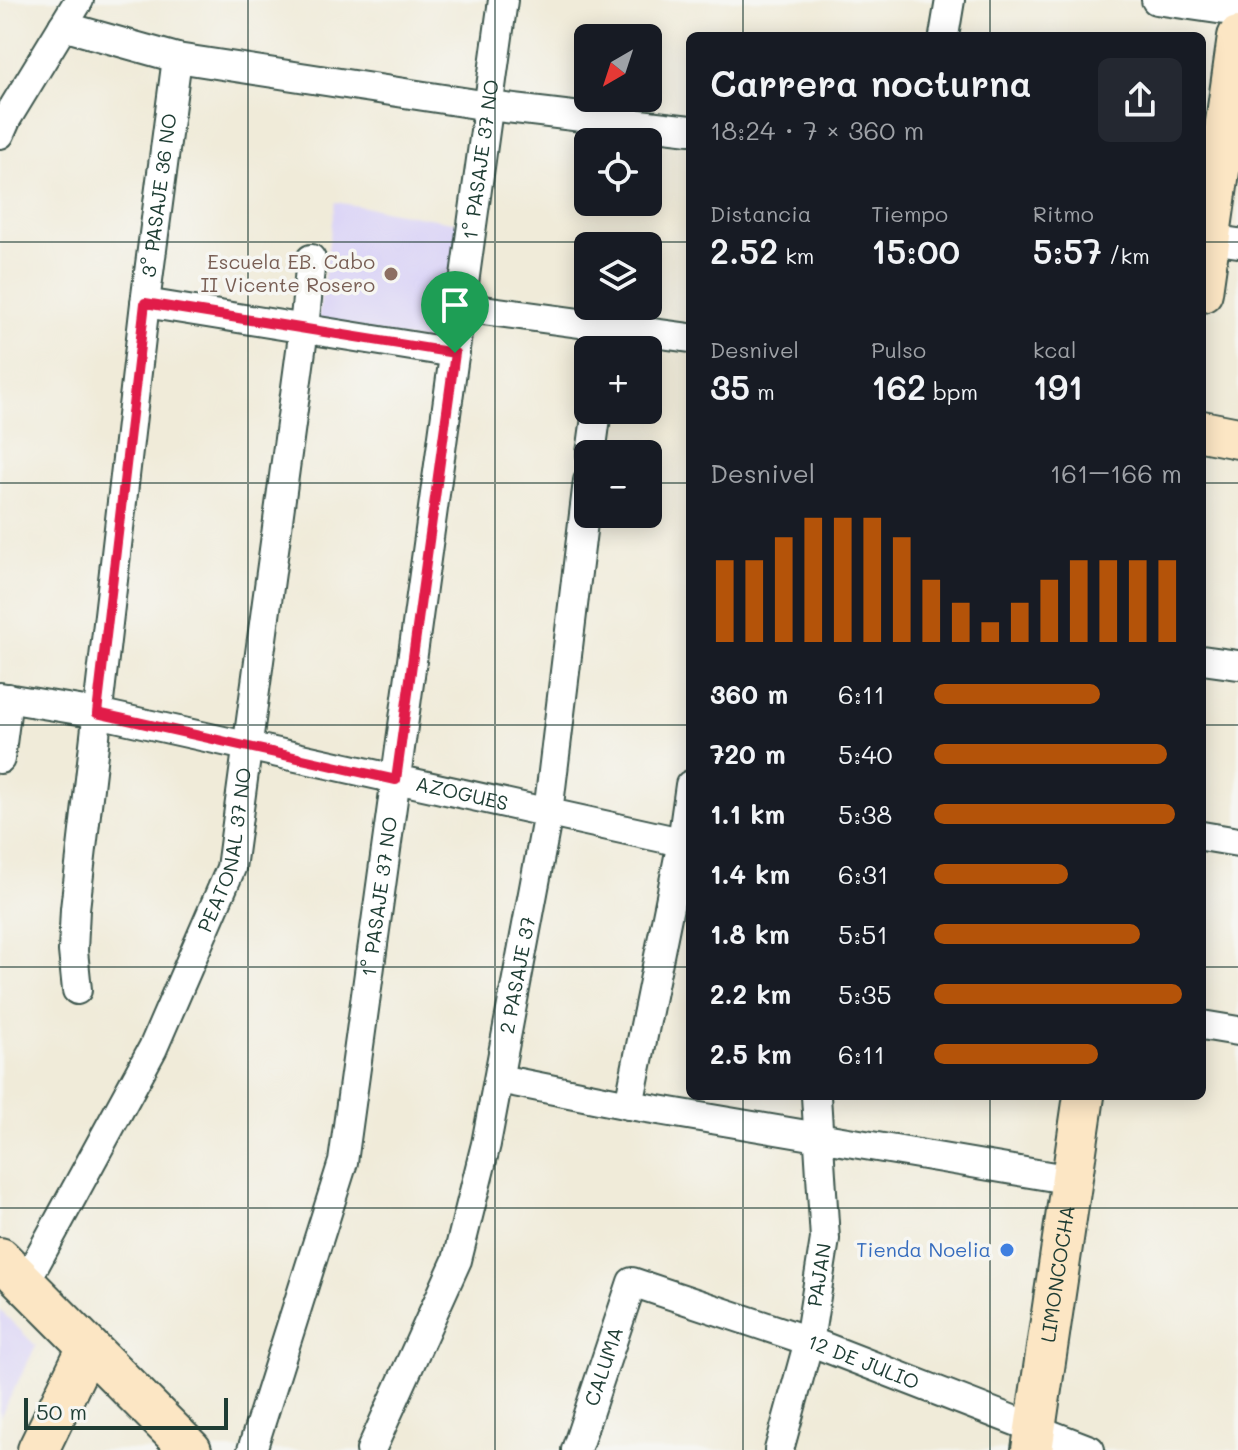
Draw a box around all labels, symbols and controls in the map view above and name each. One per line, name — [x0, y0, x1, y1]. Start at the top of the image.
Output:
north arrow — [574, 24, 662, 112]
map controls — [574, 24, 662, 528]
button: share — [1098, 58, 1182, 142]
text: Carrera nocturna — [710, 59, 1032, 106]
street label: 1° PASAJE 37 NO — [456, 78, 504, 241]
street label: 3° PASAJE 36 NO — [135, 112, 182, 279]
text: 18:24 · 7 × 360 m — [710, 113, 924, 147]
button: locate — [574, 128, 662, 216]
text: Distancia — [710, 199, 812, 228]
text: Tiempo — [871, 199, 948, 228]
text: Ritmo — [1033, 199, 1094, 228]
text: 2.52 — [710, 228, 778, 273]
text: 15:00 — [871, 228, 960, 273]
text: 5:57 — [1033, 228, 1102, 273]
button: layers — [574, 232, 662, 320]
text: km — [778, 241, 814, 270]
text: /km — [1102, 241, 1150, 270]
place label: Escuela EB. Cabo II Vicente Rosero — [201, 248, 375, 297]
marker: Escuela EB. Cabo II Vicente Rosero — [382, 265, 400, 283]
pin — [421, 271, 489, 353]
icon: arrive — [433, 283, 477, 327]
text: Desnivel — [710, 335, 799, 364]
text: Pulso — [871, 335, 926, 364]
text: kcal — [1033, 335, 1077, 364]
button: + — [574, 336, 662, 424]
text: 35 — [710, 364, 750, 409]
text: 162 — [871, 364, 926, 409]
text: 191 — [1033, 364, 1083, 409]
text: m — [750, 377, 775, 406]
text: bpm — [926, 377, 978, 406]
button: − — [574, 440, 662, 528]
text: Desnivel — [710, 456, 815, 490]
text: 161–166 m — [1050, 456, 1182, 490]
text: 360 m — [710, 677, 788, 711]
text: 6:11 — [838, 677, 885, 711]
text: 720 m — [710, 737, 786, 771]
text: 5:40 — [838, 737, 893, 771]
street label: PEATONAL 37 NO — [191, 766, 256, 936]
street label: AZOGUES — [413, 770, 511, 815]
text: 1.1 km — [710, 797, 785, 831]
text: 5:38 — [838, 797, 892, 831]
street label: 1° PASAJE 37 NO — [355, 815, 402, 978]
text: 1.4 km — [710, 857, 790, 891]
text: 6:31 — [838, 857, 889, 891]
street label: 2 PASAJE 37 — [493, 914, 540, 1036]
text: 1.8 km — [710, 917, 790, 951]
text: 5:51 — [838, 917, 888, 951]
text: 2.2 km — [710, 977, 791, 1011]
text: 5:35 — [838, 977, 892, 1011]
text: 2.5 km — [710, 1037, 792, 1071]
text: 6:11 — [838, 1037, 885, 1071]
street label: LIMONCOCHA — [1034, 1203, 1080, 1344]
place label: Tienda Noelia — [856, 1236, 991, 1262]
street label: PAJAN — [801, 1241, 836, 1308]
marker: Tienda Noelia — [998, 1241, 1016, 1259]
street label: CALUMA — [578, 1323, 628, 1409]
street label: 12 DE JULIO — [804, 1328, 923, 1395]
scale bar — [24, 1394, 228, 1430]
text: 50 m — [36, 1397, 87, 1426]

